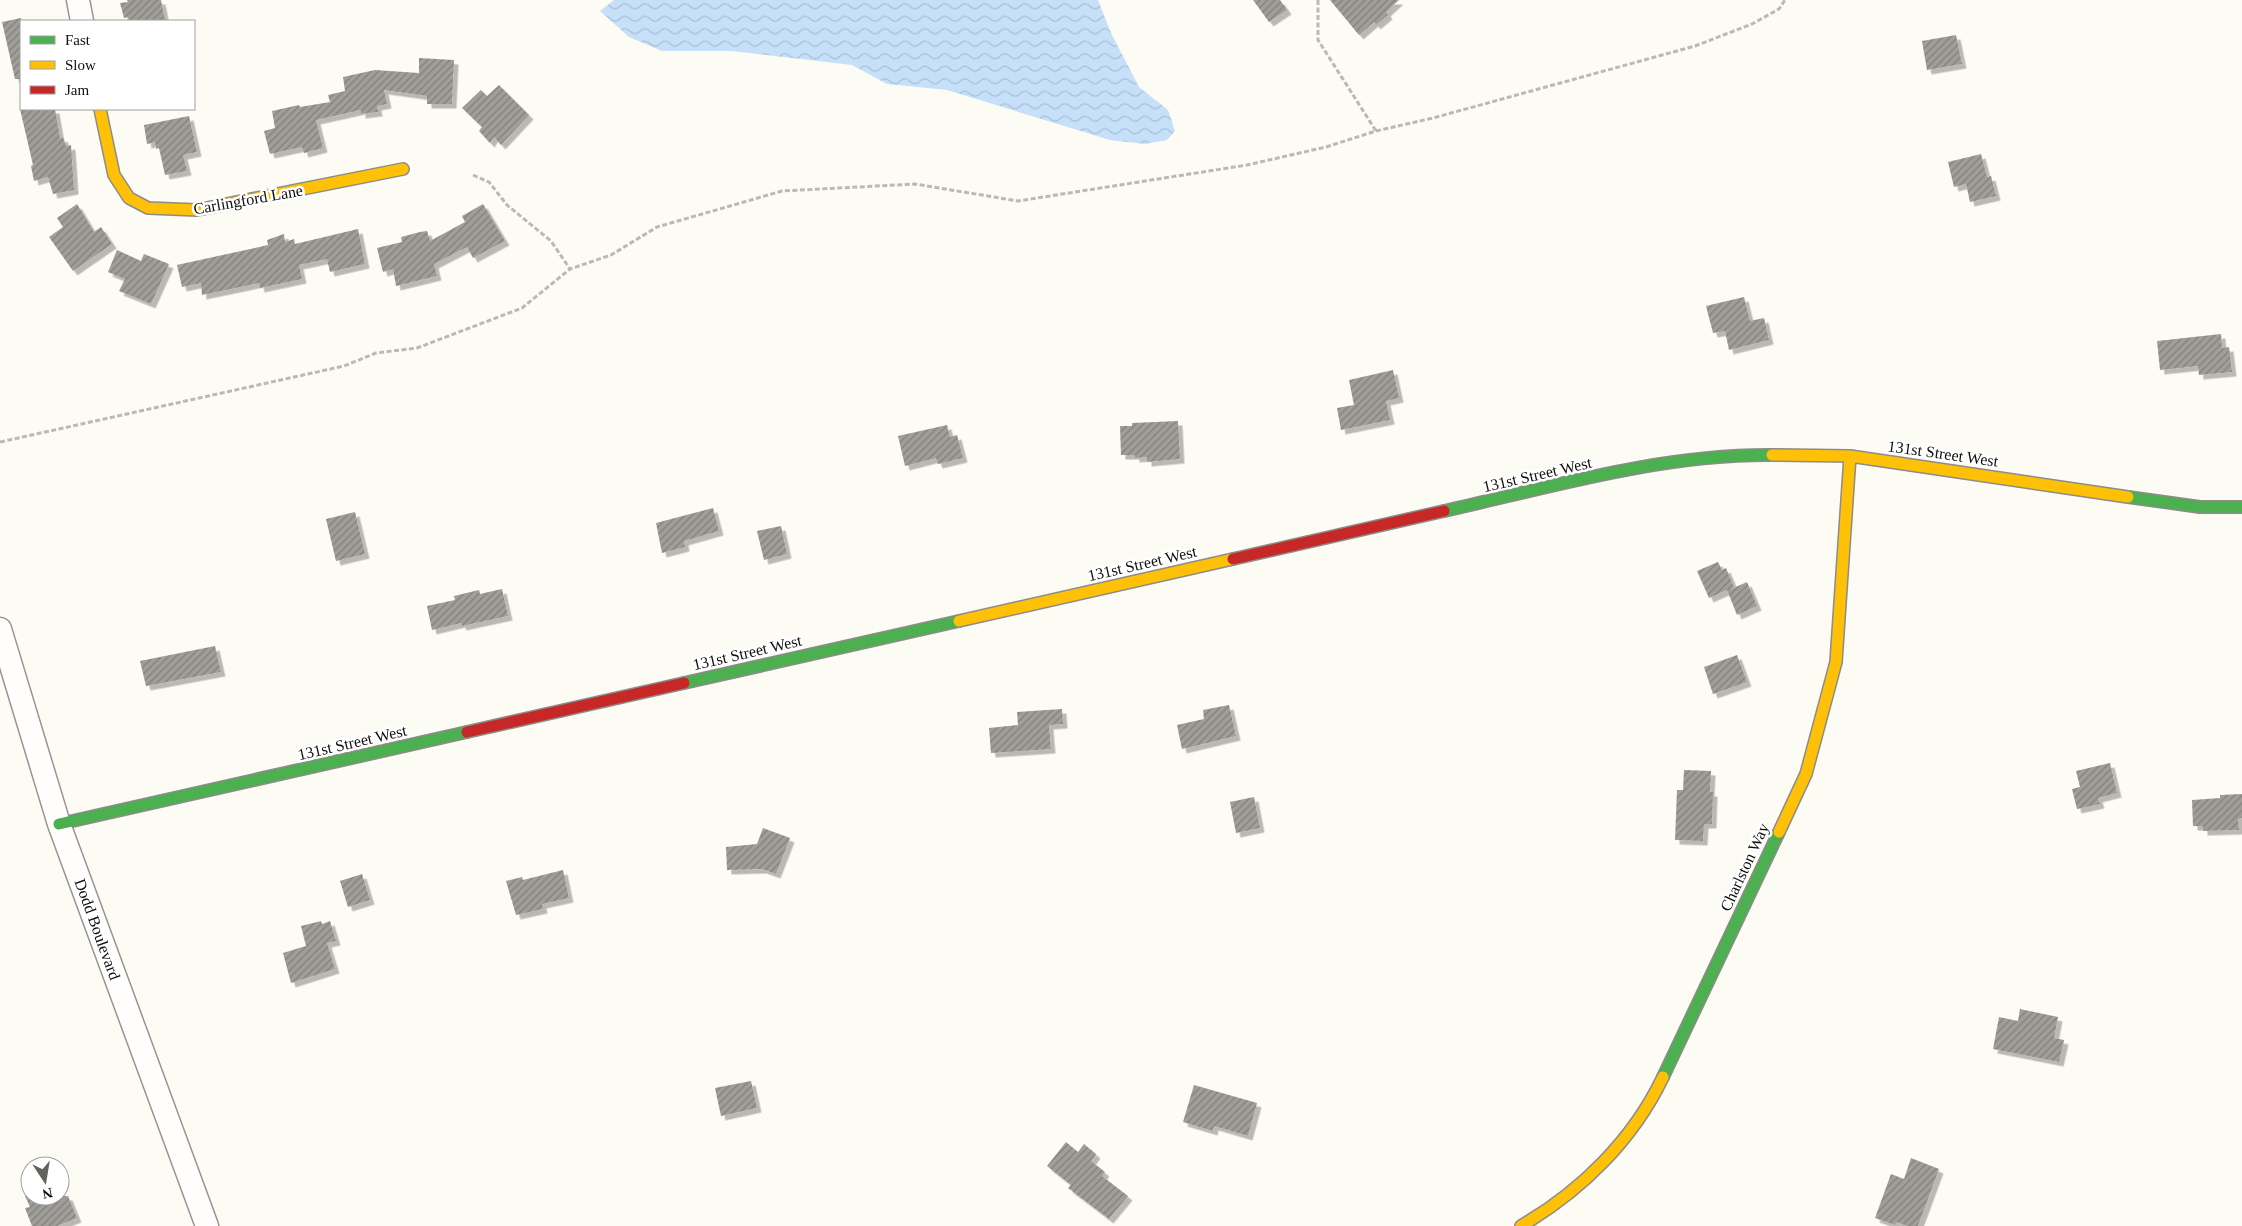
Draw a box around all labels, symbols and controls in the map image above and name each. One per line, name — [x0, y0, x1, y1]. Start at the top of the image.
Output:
legend — [20, 20, 195, 110]
text: Fast — [65, 32, 91, 48]
text: Slow — [65, 57, 96, 73]
text: Jam — [65, 82, 89, 98]
street label: Carlingford Lane — [192, 182, 304, 218]
street label: 131st Street West — [1887, 437, 2000, 470]
street label: 131st Street West — [1481, 454, 1594, 495]
street label: 131st Street West — [1086, 543, 1199, 584]
street label: 131st Street West — [691, 632, 804, 673]
street label: 131st Street West — [296, 722, 409, 763]
street label: Charlston Way — [1717, 821, 1773, 914]
street label: Dodd Boulevard — [71, 876, 124, 982]
north arrow — [20, 1156, 70, 1206]
text: N — [41, 1185, 54, 1202]

